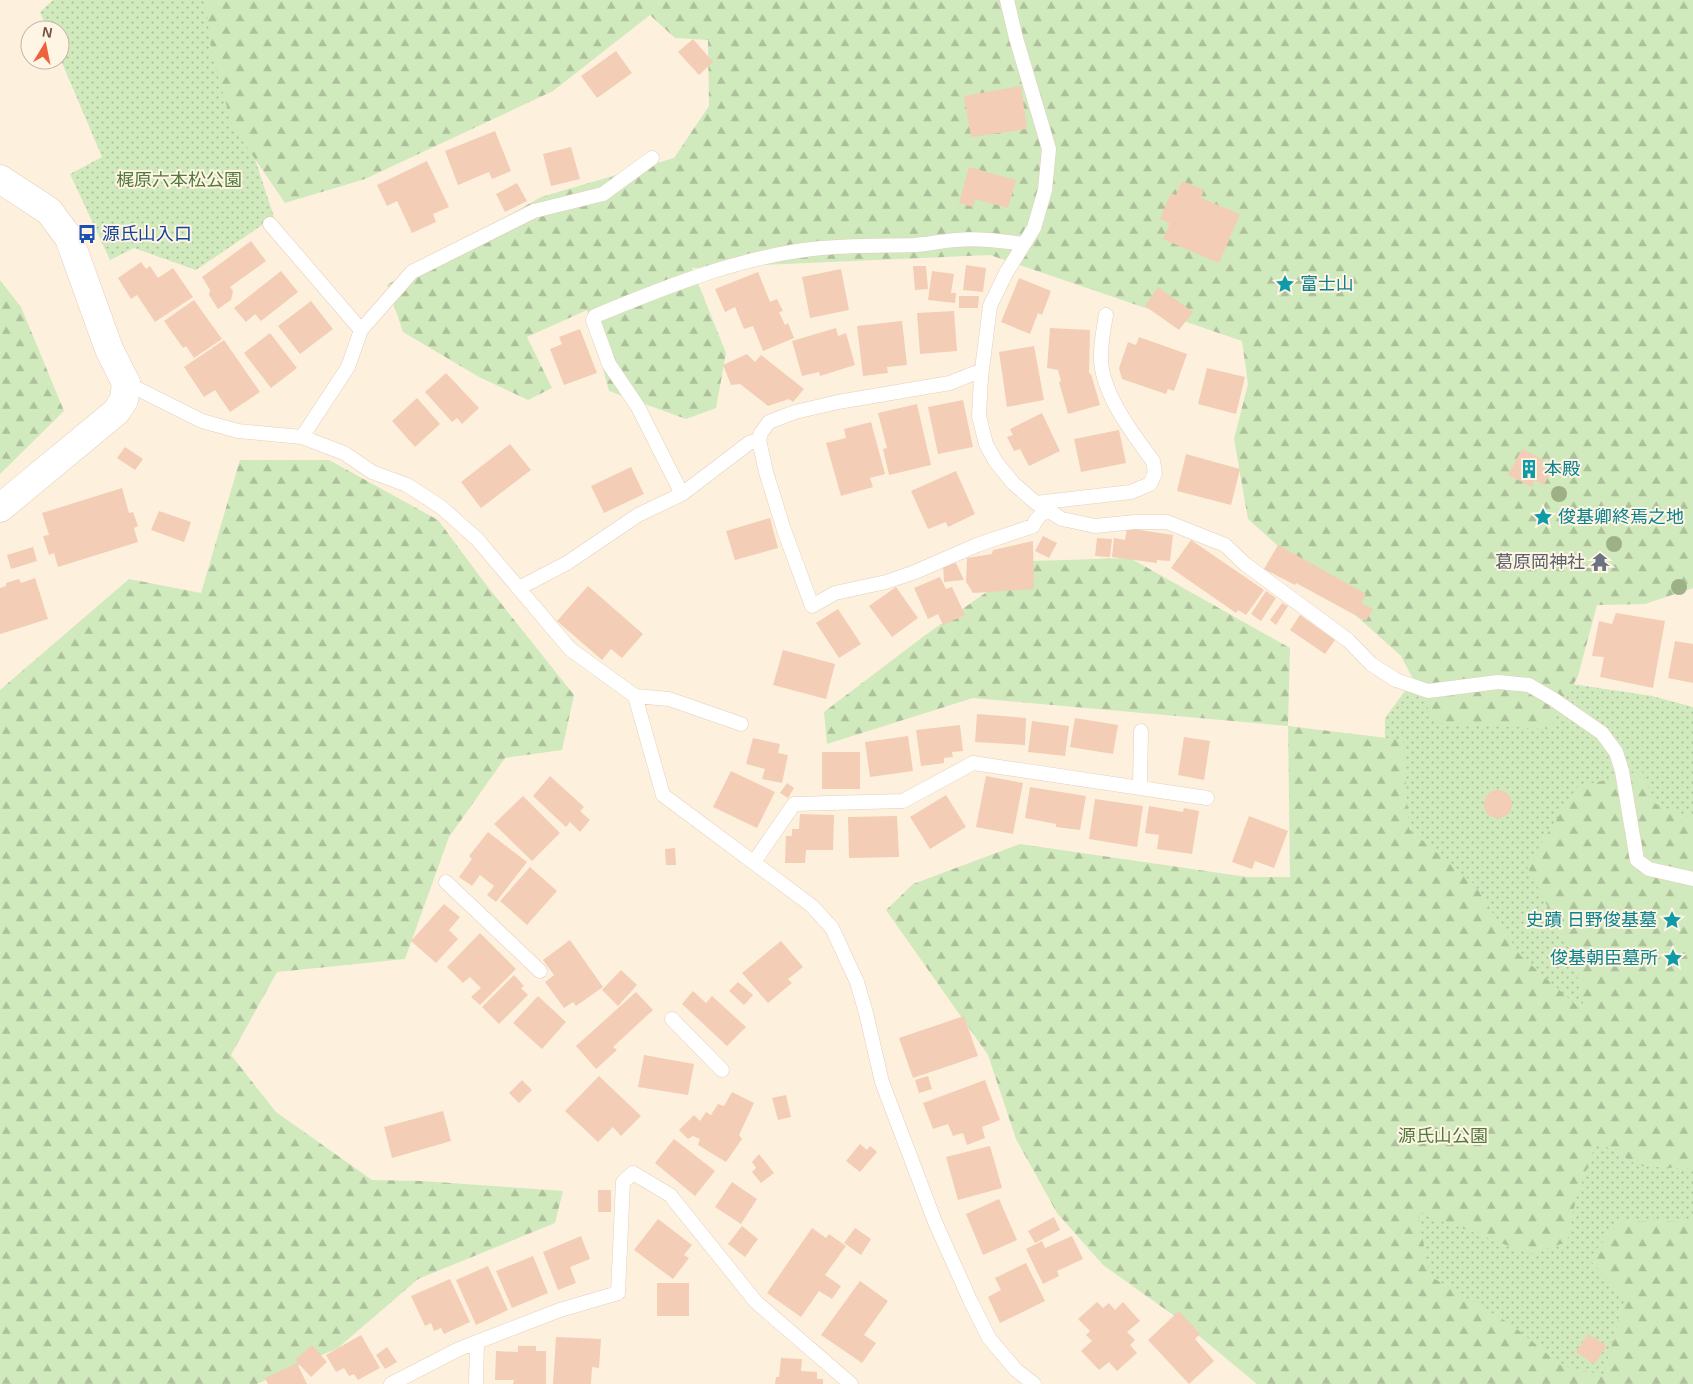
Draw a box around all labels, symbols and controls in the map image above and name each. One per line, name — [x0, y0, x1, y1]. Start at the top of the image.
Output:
north arrow — [20, 20, 70, 70]
text: N — [41, 23, 54, 41]
park label: 梶原六本松公園 — [116, 170, 242, 190]
bus stop icon: 源氏山入口 — [76, 223, 98, 245]
place label: 源氏山入口 — [102, 224, 192, 244]
place icon: 富士山 — [1274, 273, 1296, 295]
place label: 富士山 — [1300, 274, 1354, 294]
building icon: 本殿 — [1518, 458, 1540, 480]
place label: 本殿 — [1544, 459, 1580, 479]
place icon: 俊基卿終焉之地 — [1532, 506, 1554, 528]
place label: 俊基卿終焉之地 — [1558, 507, 1684, 527]
temple icon: 葛原岡神社 — [1589, 551, 1611, 573]
place label: 葛原岡神社 — [1495, 552, 1585, 572]
place icon: 史蹟 日野俊基墓 — [1661, 909, 1683, 931]
place label: 史蹟 日野俊基墓 — [1526, 910, 1657, 930]
place icon: 俊基朝臣墓所 — [1662, 947, 1684, 969]
place label: 俊基朝臣墓所 — [1550, 948, 1658, 968]
park label: 源氏山公園 — [1398, 1126, 1488, 1146]

